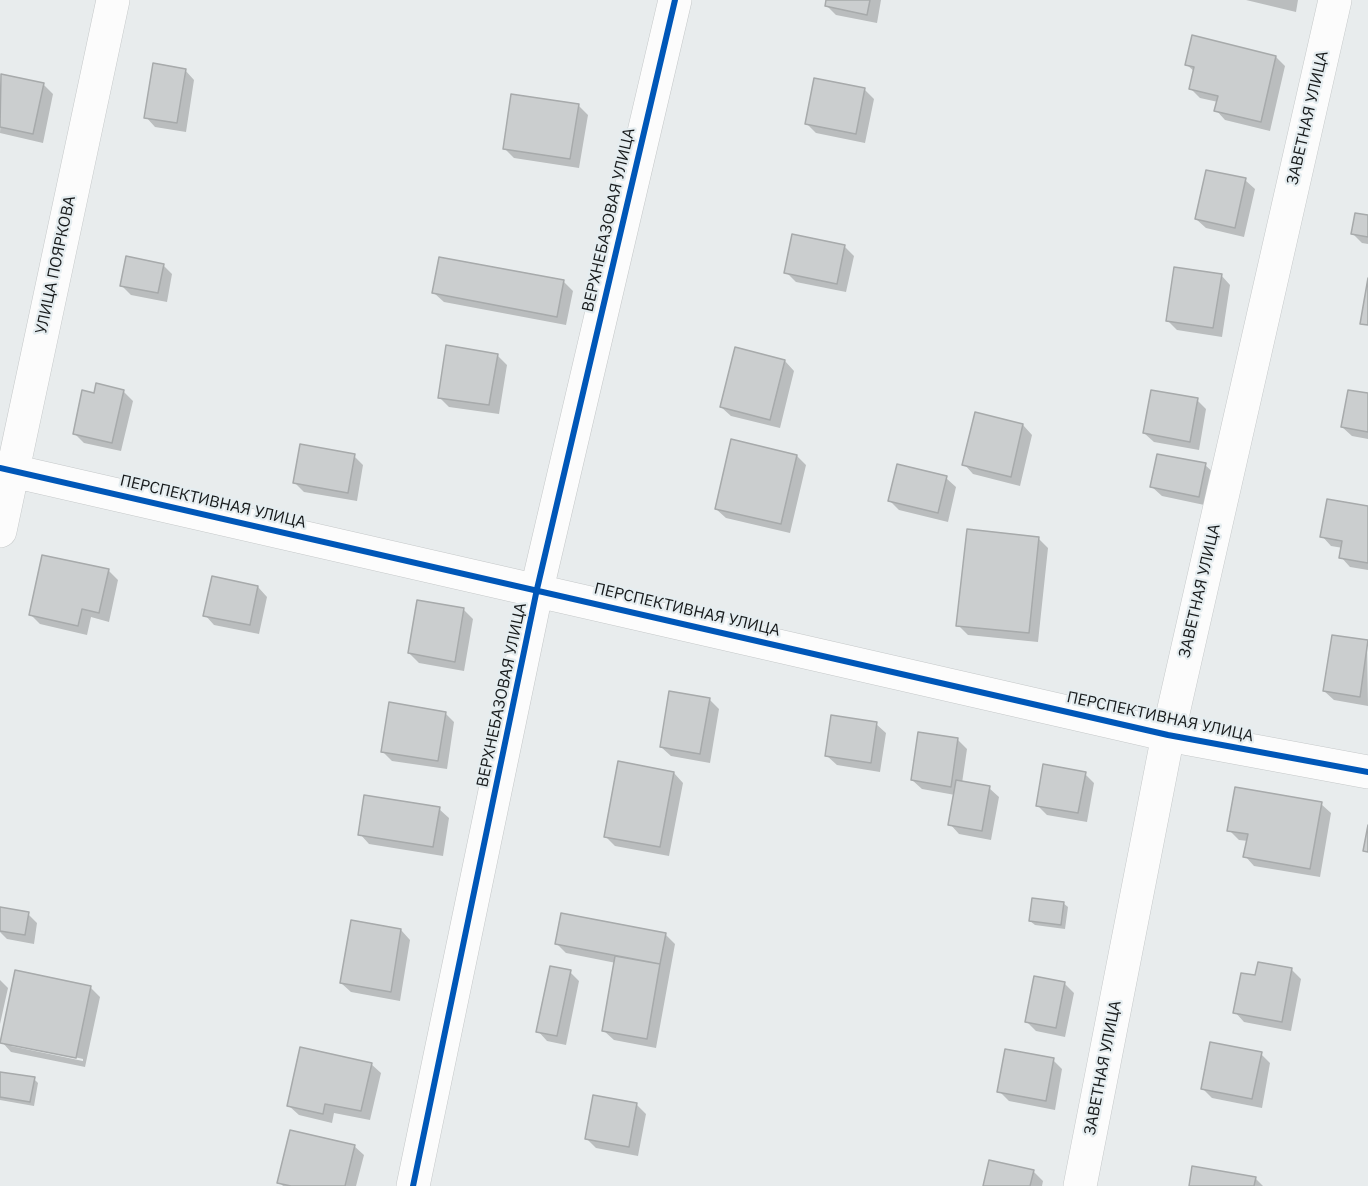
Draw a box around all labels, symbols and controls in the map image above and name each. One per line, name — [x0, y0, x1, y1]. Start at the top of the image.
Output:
street label: ЗАВЕТНАЯ УЛИЦА — [1283, 49, 1333, 187]
street label: ВЕРХНЕБАЗОВАЯ УЛИЦА — [578, 126, 640, 314]
street label: УЛИЦА ПОЯРКОВА — [32, 194, 80, 336]
street label: ПЕРСПЕКТИВНАЯ УЛИЦА — [118, 471, 308, 533]
street label: ЗАВЕТНАЯ УЛИЦА — [1175, 522, 1225, 660]
street label: ПЕРСПЕКТИВНАЯ УЛИЦА — [592, 579, 782, 641]
street label: ВЕРХНЕБАЗОВАЯ УЛИЦА — [473, 601, 531, 789]
street label: ПЕРСПЕКТИВНАЯ УЛИЦА — [1065, 688, 1255, 746]
street label: ЗАВЕТНАЯ УЛИЦА — [1081, 999, 1125, 1137]

